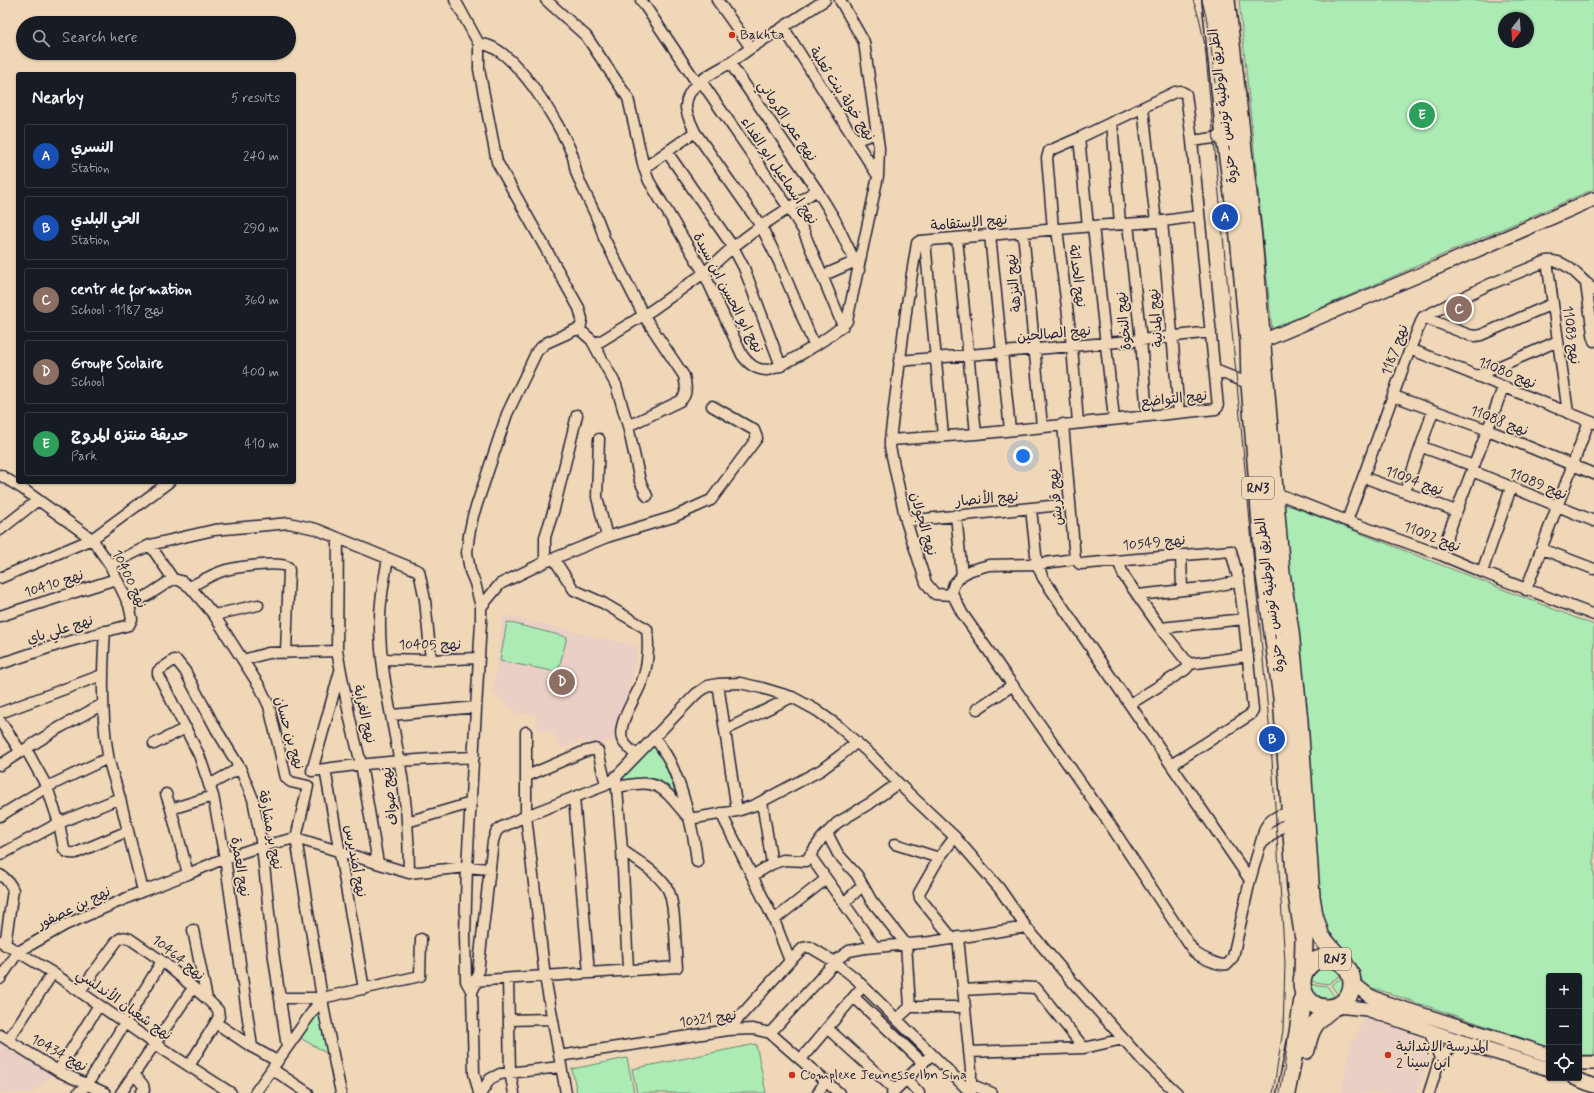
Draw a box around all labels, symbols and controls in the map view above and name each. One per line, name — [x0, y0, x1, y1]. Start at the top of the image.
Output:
north arrow — [1498, 12, 1534, 48]
search box — [16, 16, 296, 60]
place label: Bakhta — [740, 26, 785, 44]
icon: search — [30, 27, 52, 49]
street label: الطريق الوطنية تونس - حزوة — [1205, 27, 1241, 185]
text: Search here — [62, 28, 138, 48]
marker: Bakhta — [727, 30, 737, 40]
street label: نهج خولة بنت ثعلبة — [805, 44, 879, 144]
street label: نهج عمر الكرماني — [751, 77, 821, 167]
text: Nearby — [32, 87, 84, 109]
text: 5 results — [231, 90, 280, 107]
pin: E — [1409, 100, 1435, 130]
street label: نهج اسماعيل ابو الفداء — [736, 114, 822, 228]
text: النسري — [71, 138, 113, 158]
text: A — [42, 148, 50, 165]
text: 240 m — [243, 148, 279, 165]
text: Station — [71, 160, 109, 177]
pin: A — [1212, 202, 1238, 232]
text: الحي البلدي — [71, 210, 139, 230]
street label: نهج الإستقامة — [930, 211, 1008, 235]
text: B — [42, 220, 50, 237]
text: 290 m — [243, 220, 279, 237]
street label: نهج ابو الحسن ابن سيدة — [689, 230, 767, 356]
text: Station — [71, 232, 109, 249]
street label: نهج الحداثة — [1064, 244, 1090, 308]
street label: نهج النزهة — [1002, 253, 1026, 313]
text: centr de formation — [71, 280, 192, 300]
street label: نهج المدنية — [1144, 288, 1168, 348]
street label: نهج النخوة — [1112, 291, 1136, 351]
text: C — [41, 292, 51, 309]
text: 360 m — [244, 292, 279, 309]
pin: C — [1446, 294, 1472, 324]
text: School · نهج 1187 — [71, 302, 164, 319]
street label: نهج 11083 — [1558, 304, 1584, 366]
street label: نهج الصالحين — [1016, 322, 1092, 346]
street label: نهج 1187 — [1377, 322, 1413, 378]
street label: نهج 11080 — [1475, 353, 1539, 393]
text: Groupe Scolaire — [71, 354, 163, 374]
text: D — [42, 364, 50, 381]
text: 400 m — [242, 364, 279, 381]
text: School — [71, 374, 105, 391]
street label: نهج التواضع — [1140, 387, 1208, 412]
street label: نهج 11088 — [1467, 402, 1531, 440]
text: حديقة منتزه المروج — [71, 426, 188, 446]
text: E — [42, 436, 50, 453]
text: 410 m — [244, 436, 279, 453]
your location — [1013, 446, 1033, 466]
text: Park — [71, 448, 97, 465]
street label: نهج 11094 — [1382, 462, 1446, 500]
street label: نهج 11089 — [1506, 464, 1570, 504]
street label: نهج قريش — [1045, 468, 1067, 526]
road number: RN3 — [1242, 477, 1274, 499]
street label: نهج الأنصار — [954, 486, 1019, 511]
street label: نهج الجولان — [905, 490, 941, 558]
street label: الطريق الوطنية تونس - حزوة — [1252, 516, 1288, 674]
street label: نهج 11092 — [1401, 518, 1463, 556]
street label: نهج 10549 — [1122, 531, 1186, 555]
street label: نهج 10400 — [108, 547, 150, 611]
street label: نهج 10410 — [22, 566, 86, 602]
street label: نهج علي باي — [25, 611, 96, 651]
street label: نهج 10405 — [399, 636, 461, 654]
pin: D — [549, 667, 575, 697]
street label: نهج الغرابة — [349, 683, 379, 745]
street label: نهج بن حسان — [270, 694, 308, 772]
pin: B — [1259, 724, 1285, 754]
street label: نهج صواف — [377, 766, 403, 826]
street label: نهج بر مشارقة — [253, 789, 287, 871]
street label: نهج أمنديرس — [340, 823, 370, 899]
street label: نهج العمرة — [226, 836, 254, 898]
street label: نهج بن عصفور — [33, 883, 114, 934]
street label: نهج 10464 — [148, 931, 208, 985]
road number: RN3 — [1319, 948, 1351, 970]
street label: نهج شعبان الأندلسي — [71, 965, 176, 1047]
map controls — [1546, 973, 1582, 1081]
button: + — [1546, 973, 1582, 1009]
street label: نهج 10321 — [678, 1006, 738, 1032]
button: − — [1546, 1009, 1582, 1045]
street label: نهج 10434 — [28, 1030, 90, 1076]
place label: المدرسة الابتدائية ابن سينا 2 — [1396, 1038, 1489, 1072]
button: locate — [1546, 1045, 1582, 1081]
marker: المدرسة الابتدائية ابن سينا 2 — [1383, 1050, 1393, 1060]
place label: Complexe Jeunesse Ibn Sina — [800, 1066, 967, 1084]
marker: Complexe Jeunesse Ibn Sina — [787, 1070, 797, 1080]

